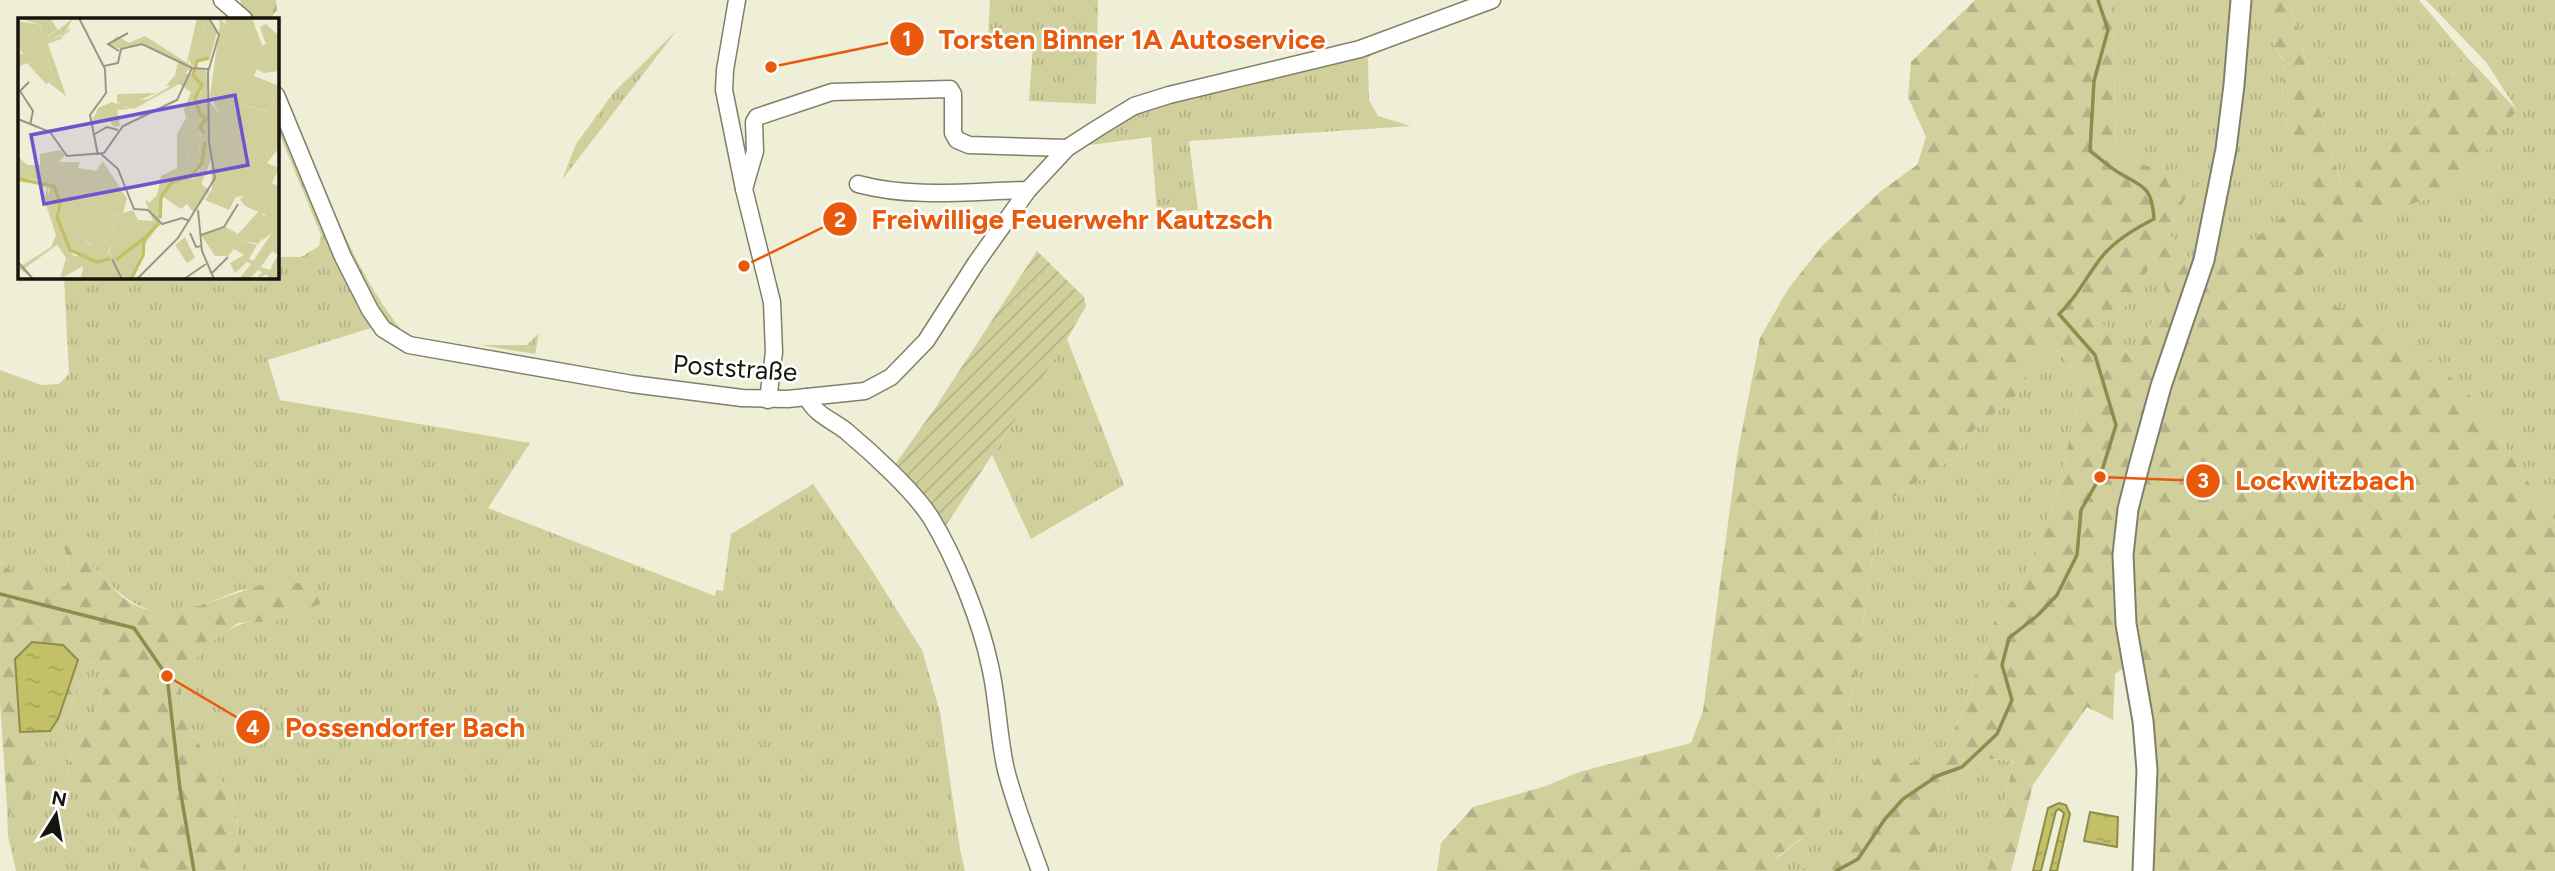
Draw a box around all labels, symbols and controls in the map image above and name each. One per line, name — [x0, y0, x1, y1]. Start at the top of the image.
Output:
callout: Torsten Binner 1A Autoservice — [890, 14, 1340, 63]
inset map — [18, 18, 278, 278]
text: Torsten Binner 1A Autoservice — [938, 22, 1326, 56]
text: 1 — [903, 26, 911, 51]
callout: Freiwillige Feuerwehr Kautzsch — [823, 195, 1287, 244]
text: Freiwillige Feuerwehr Kautzsch — [871, 202, 1273, 236]
text: 2 — [834, 207, 846, 232]
street label: Poststraße — [672, 348, 798, 388]
callout: Lockwitzbach — [2186, 456, 2429, 505]
text: Lockwitzbach — [2235, 463, 2415, 497]
text: 3 — [2197, 468, 2209, 493]
callout: Possendorfer Bach — [236, 703, 539, 752]
text: Possendorfer Bach — [285, 710, 525, 744]
text: 4 — [246, 715, 260, 740]
north arrow — [21, 780, 91, 850]
text: N — [50, 786, 69, 811]

